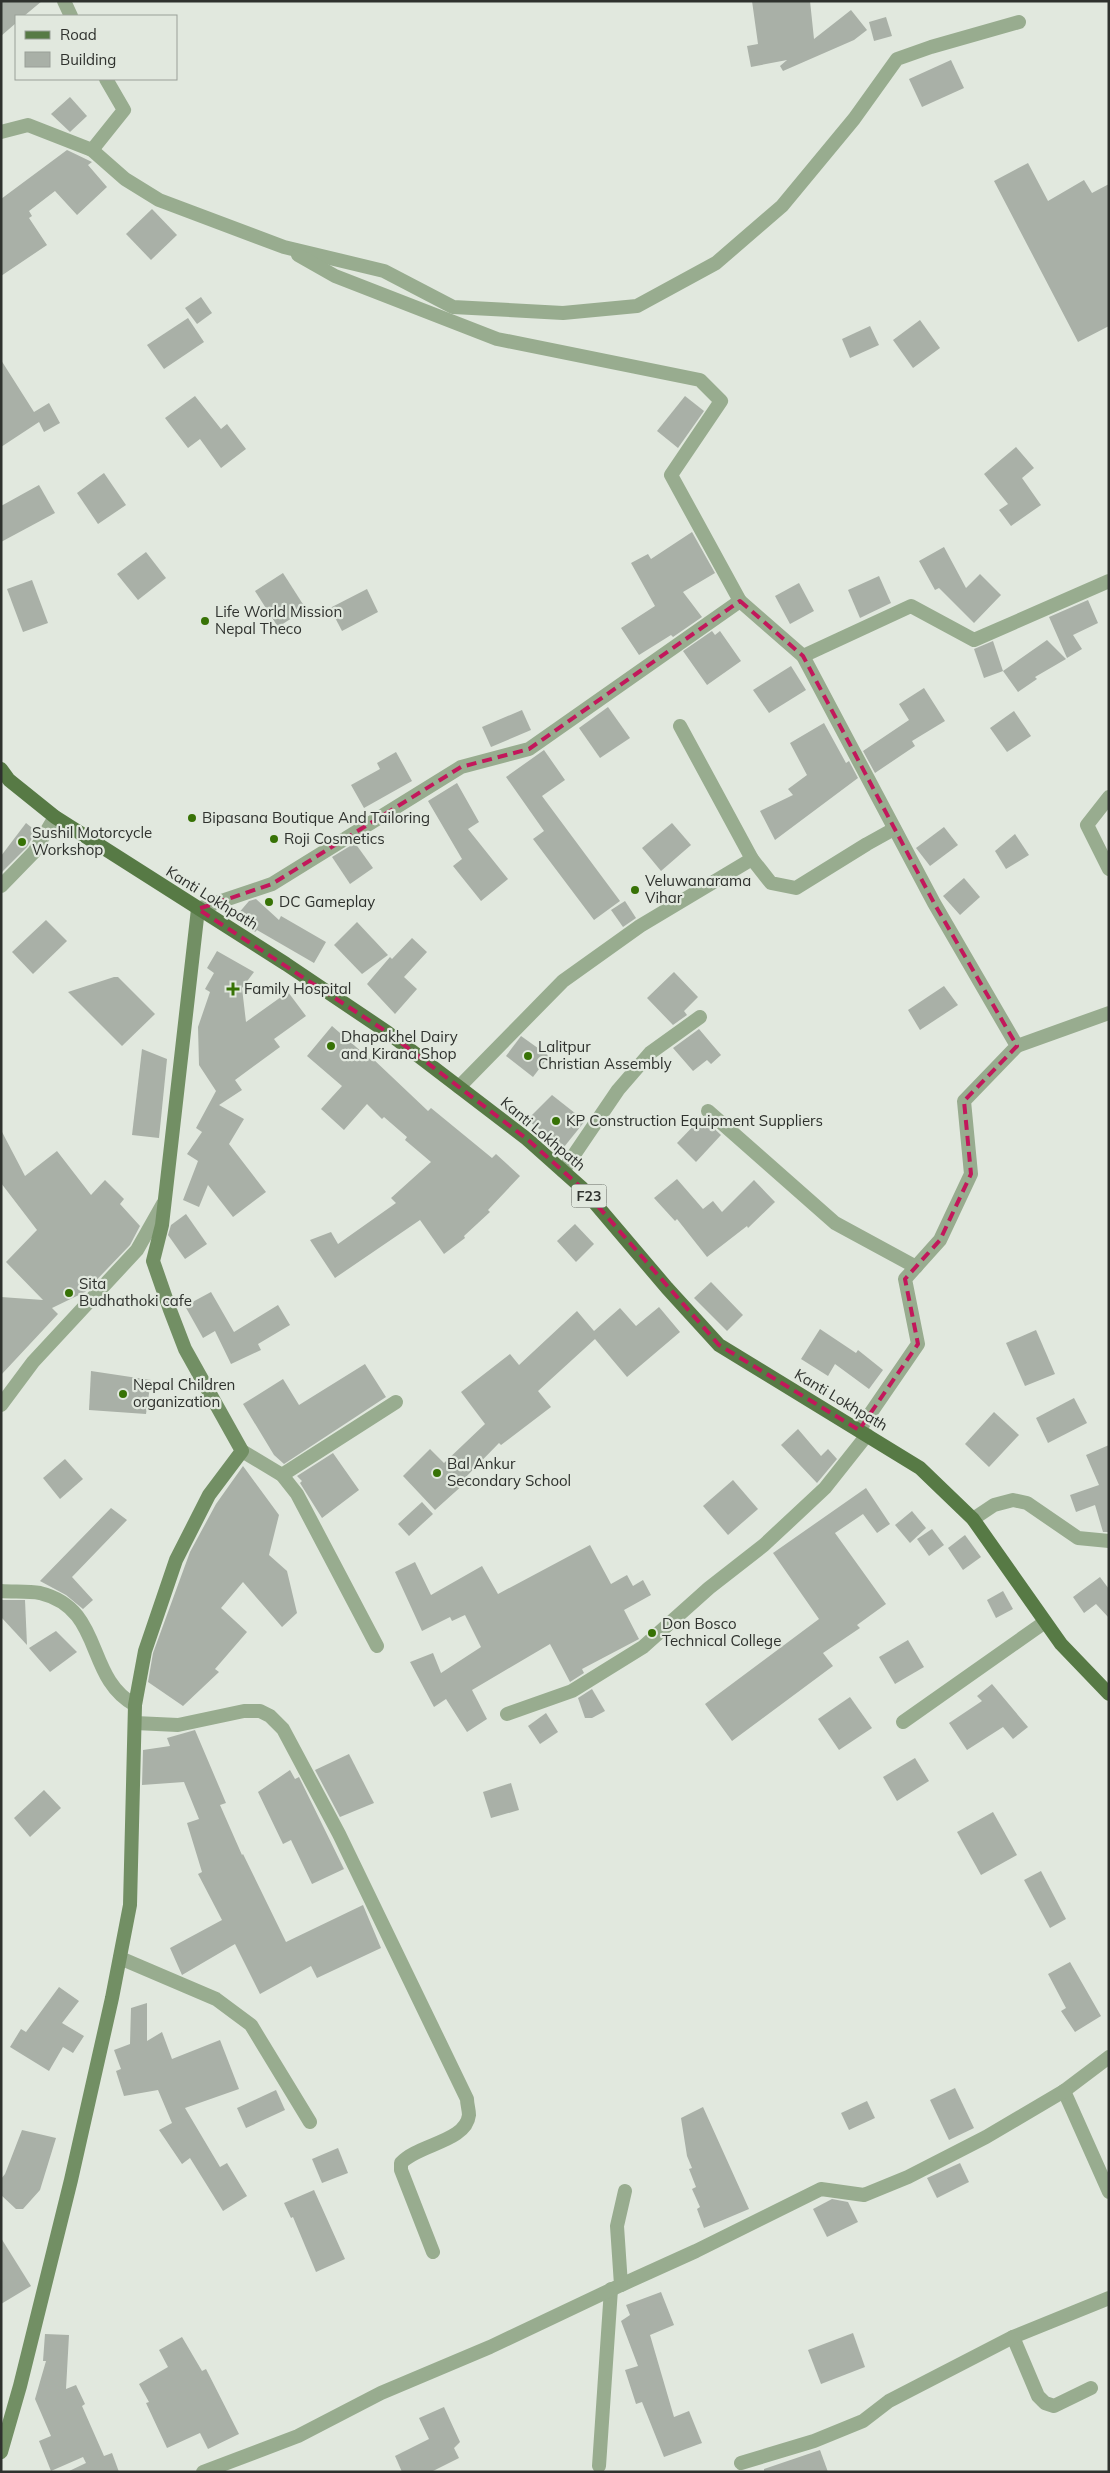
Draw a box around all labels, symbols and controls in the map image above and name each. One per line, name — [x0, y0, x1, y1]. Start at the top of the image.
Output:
legend — [15, 15, 178, 80]
text: Road — [60, 25, 97, 44]
text: Building — [60, 50, 116, 69]
place label: Life World Mission Nepal Theco — [215, 602, 342, 638]
marker: Life World Mission Nepal Theco — [199, 615, 211, 627]
place label: Bipasana Boutique And Tailoring — [202, 808, 430, 827]
marker: Bipasana Boutique And Tailoring — [186, 812, 198, 824]
place label: Sushil Motorcycle Workshop — [32, 823, 152, 859]
place label: Roji Cosmetics — [284, 829, 385, 848]
marker: Roji Cosmetics — [268, 833, 280, 845]
marker: Sushil Motorcycle Workshop — [16, 836, 28, 848]
street label: Kanti Lokhpath — [163, 862, 262, 934]
place label: Veluwanarama Vihar — [645, 871, 751, 907]
marker: Veluwanarama Vihar — [629, 884, 641, 896]
place label: DC Gameplay — [279, 892, 375, 911]
marker: DC Gameplay — [263, 896, 275, 908]
place label: Family Hospital — [244, 979, 351, 998]
marker: Family Hospital — [226, 982, 240, 996]
place label: Dhapakhel Dairy and Kirana Shop — [341, 1027, 458, 1063]
place label: Lalitpur Christian Assembly — [538, 1037, 672, 1073]
marker: Dhapakhel Dairy and Kirana Shop — [325, 1040, 337, 1052]
marker: Lalitpur Christian Assembly — [522, 1050, 534, 1062]
street label: Kanti Lokhpath — [497, 1093, 590, 1175]
place label: KP Construction Equipment Suppliers — [566, 1111, 823, 1130]
marker: KP Construction Equipment Suppliers — [550, 1115, 562, 1127]
road number: F23 — [572, 1184, 606, 1208]
place label: Sita Budhathoki cafe — [79, 1274, 192, 1310]
marker: Sita Budhathoki cafe — [63, 1287, 75, 1299]
street label: Kanti Lokhpath — [791, 1364, 891, 1435]
place label: Nepal Children organization — [133, 1375, 235, 1411]
marker: Nepal Children organization — [117, 1388, 129, 1400]
place label: Bal Ankur Secondary School — [447, 1454, 571, 1490]
marker: Bal Ankur Secondary School — [431, 1467, 443, 1479]
place label: Don Bosco Technical College — [662, 1614, 781, 1650]
marker: Don Bosco Technical College — [646, 1627, 658, 1639]

